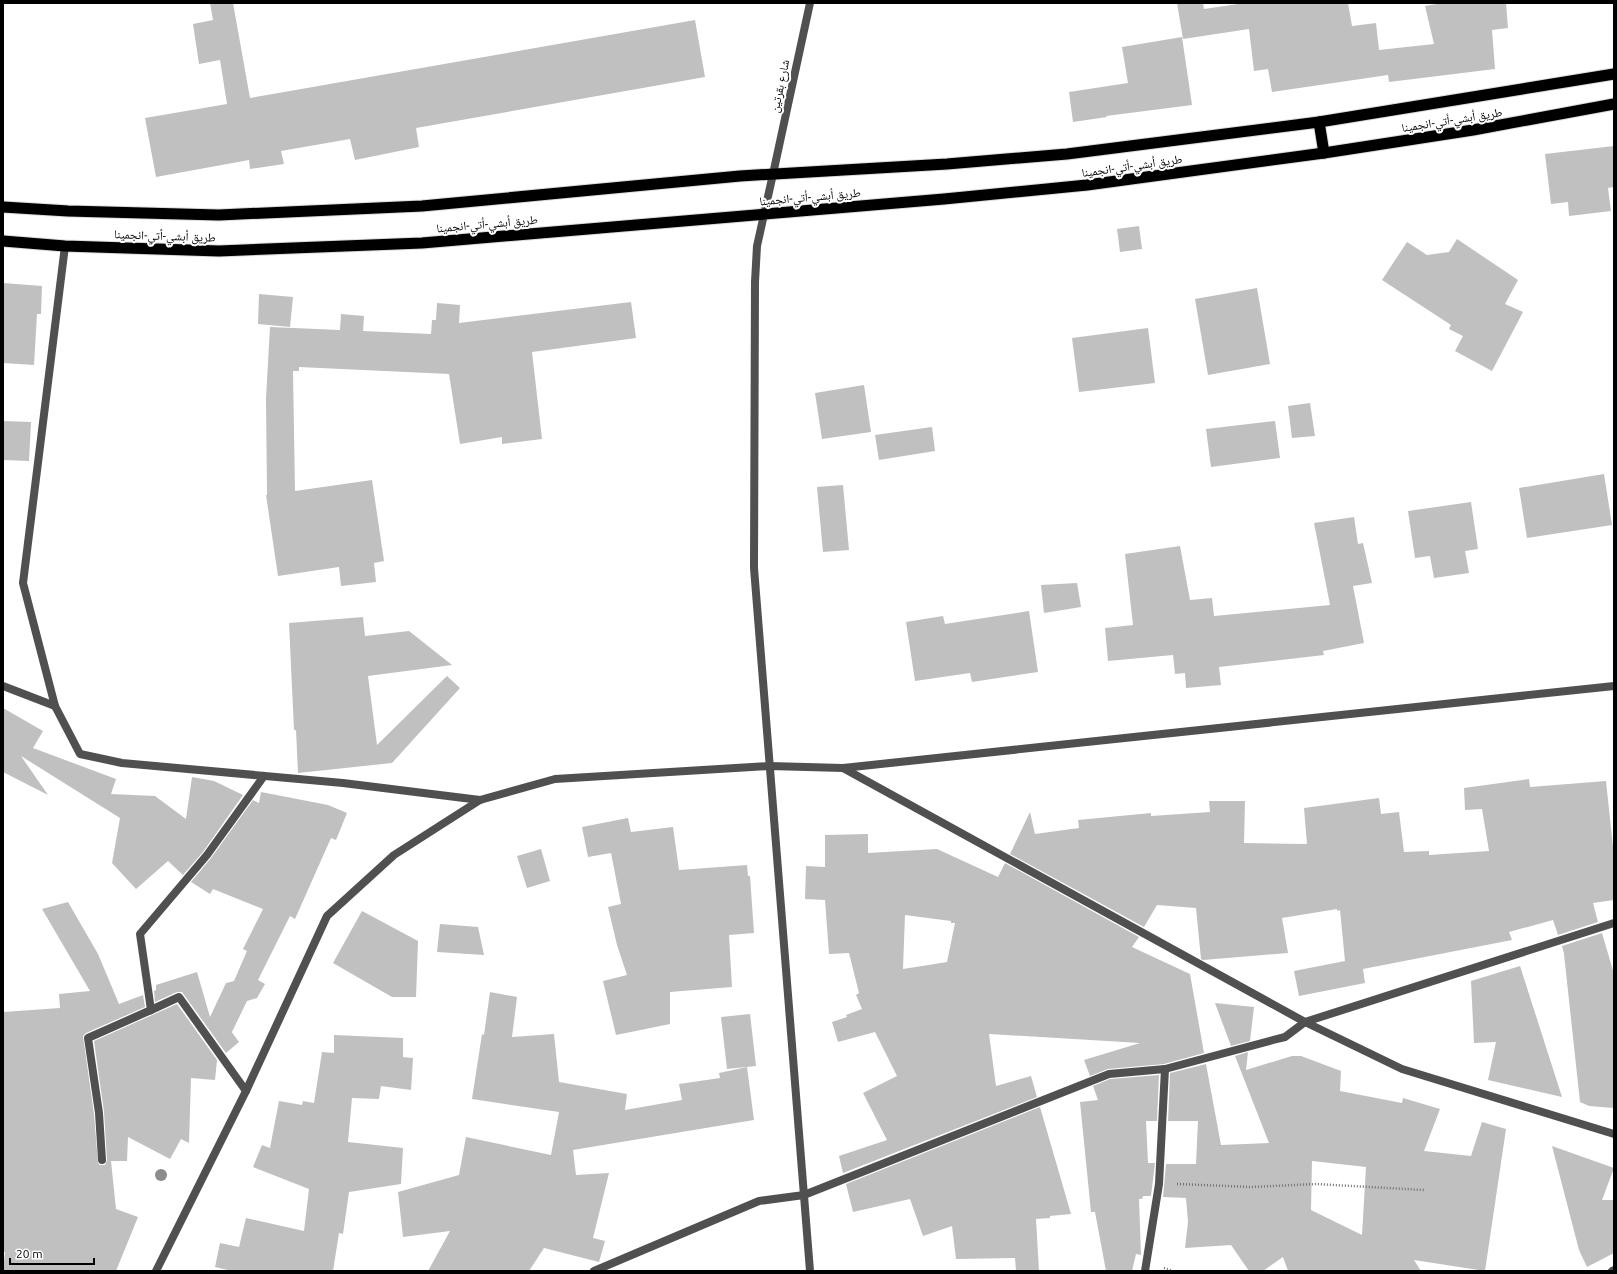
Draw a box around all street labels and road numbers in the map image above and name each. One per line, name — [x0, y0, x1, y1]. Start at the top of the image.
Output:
street label: شارع بقرتين — [768, 58, 793, 114]
street label: طريق أبشي-أتي-انجمينا — [1401, 105, 1504, 138]
street label: طريق أبشي-أتي-انجمينا — [1081, 152, 1184, 183]
street label: طريق أبشي-أتي-انجمينا — [759, 186, 862, 211]
street label: طريق أبشي-أتي-انجمينا — [436, 213, 539, 238]
street label: طريق أبشي-أتي-انجمينا — [114, 227, 216, 248]

